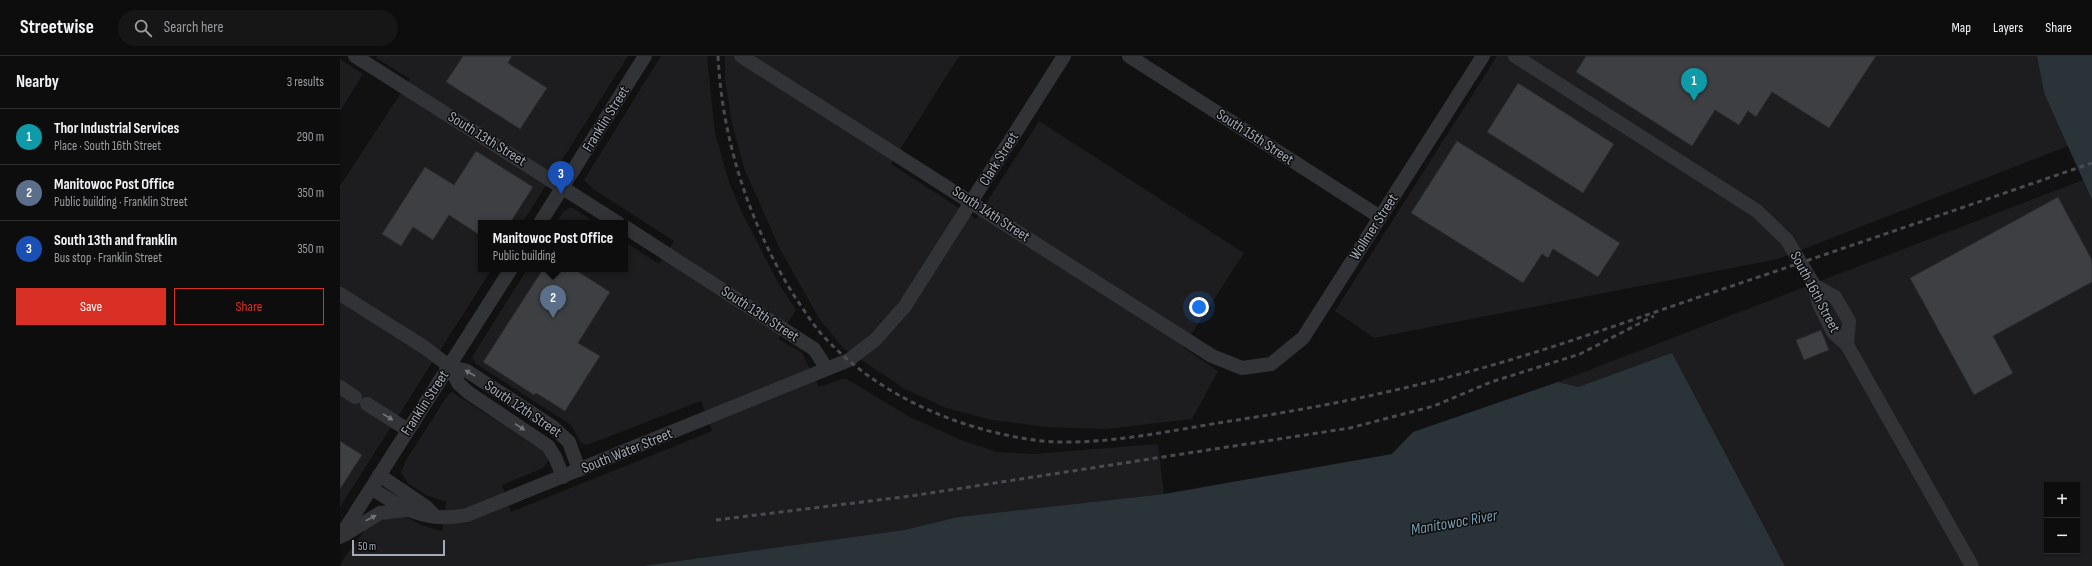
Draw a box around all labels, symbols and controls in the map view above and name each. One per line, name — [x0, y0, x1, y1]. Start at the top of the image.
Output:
search box — [118, 10, 398, 46]
text: Streetwise — [20, 16, 94, 39]
icon: search — [132, 17, 154, 39]
text: Search here — [164, 18, 223, 37]
text: Map — [1951, 19, 1971, 36]
text: Layers — [1993, 19, 2023, 36]
text: Share — [2045, 19, 2072, 36]
pin: 1 — [1681, 68, 1707, 101]
text: Nearby — [16, 72, 59, 92]
text: 3 results — [287, 74, 324, 90]
street label: Franklin Street — [578, 82, 634, 155]
street label: South 15th Street — [1213, 105, 1298, 169]
street label: South 13th Street — [444, 107, 530, 171]
text: Thor Industrial Services — [54, 119, 179, 138]
street label: Clark Street — [975, 128, 1023, 189]
text: 1 — [26, 129, 32, 145]
text: 290 m — [297, 129, 324, 145]
text: Place · South 16th Street — [54, 138, 161, 154]
pin: 3 — [548, 161, 574, 194]
text: Manitowoc Post Office — [54, 175, 174, 194]
street label: South 14th Street — [949, 182, 1034, 246]
text: 2 — [26, 185, 32, 201]
text: 350 m — [297, 185, 324, 201]
street label: Wollmer Street — [1346, 190, 1403, 264]
text: Public building · Franklin Street — [54, 194, 188, 210]
popup — [478, 220, 628, 272]
text: Manitowoc Post Office — [493, 229, 613, 248]
text: South 13th and franklin — [54, 231, 177, 250]
text: 3 — [26, 241, 32, 257]
text: 350 m — [297, 241, 324, 257]
text: Public building — [493, 248, 556, 264]
street label: South 16th Street — [1786, 248, 1845, 336]
text: Bus stop · Franklin Street — [54, 250, 162, 266]
street label: South 13th Street — [718, 282, 803, 346]
pin: 2 — [540, 285, 566, 318]
button: Save — [16, 288, 166, 325]
button: Share — [174, 288, 324, 325]
your location — [1189, 297, 1209, 317]
street label: Franklin Street — [397, 366, 453, 439]
one-way arrow — [464, 370, 476, 377]
street label: South 12th Street — [481, 376, 566, 442]
one-way arrow — [383, 413, 393, 421]
one-way arrow — [515, 423, 525, 431]
street label: South Water Street — [579, 424, 676, 478]
map controls — [2044, 482, 2080, 554]
button: + — [2044, 482, 2080, 518]
water label: Manitowoc River — [1409, 506, 1499, 540]
one-way arrow — [365, 515, 377, 521]
button: − — [2044, 518, 2080, 554]
scale bar — [352, 538, 445, 557]
text: 50 m — [358, 540, 376, 553]

